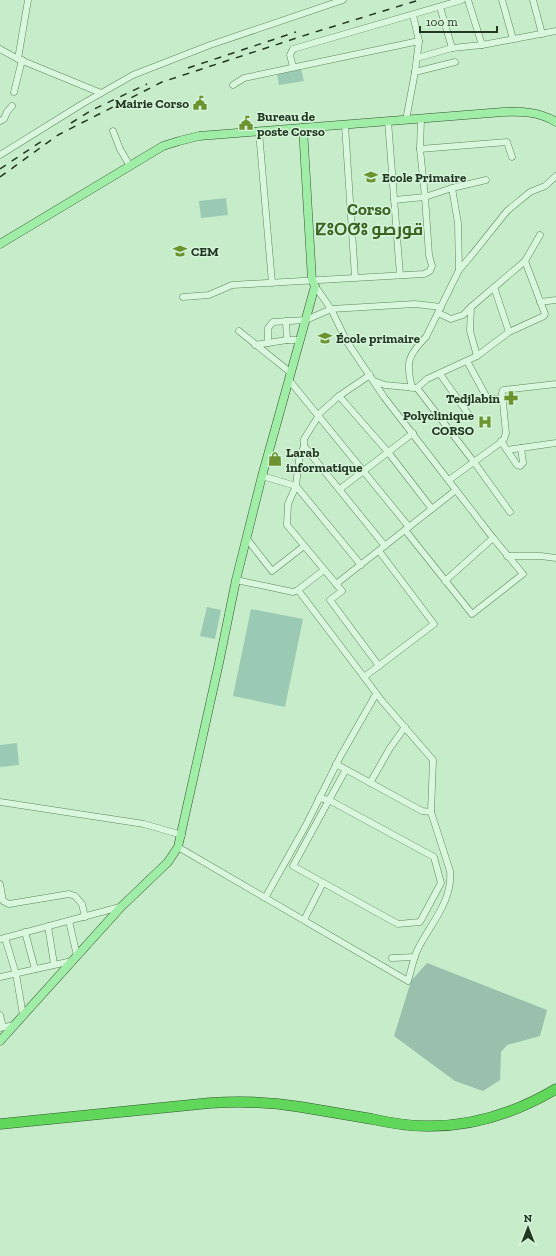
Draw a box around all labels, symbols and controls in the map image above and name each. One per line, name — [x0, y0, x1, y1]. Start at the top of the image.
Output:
scale bar — [420, 8, 497, 34]
text: 100 m — [426, 15, 458, 29]
public building icon: Mairie Corso — [192, 95, 208, 111]
place label: Mairie Corso — [115, 96, 189, 111]
place label: Bureau de poste Corso — [257, 109, 325, 139]
public building icon: Bureau de poste Corso — [238, 115, 254, 131]
school or university icon: Ecole Primaire — [363, 169, 379, 185]
place label: Ecole Primaire — [382, 170, 467, 185]
district label: Corso ⵇⵓⵔⵚⵓ قورصو — [315, 199, 423, 239]
school or university icon: CEM — [172, 243, 188, 259]
place label: CEM — [191, 244, 219, 259]
school or university icon: École primaire — [317, 330, 333, 346]
place label: École primaire — [336, 331, 421, 346]
pharmacy icon: Tedjlabin — [503, 390, 519, 406]
place label: Tedjlabin — [446, 391, 500, 407]
place label: Polyclinique CORSO — [403, 408, 475, 438]
hospital icon: Polyclinique CORSO — [477, 414, 493, 430]
place label: Larab informatique — [286, 445, 363, 475]
shop icon: Larab informatique — [267, 451, 283, 467]
north arrow — [508, 1208, 548, 1248]
text: N — [524, 1212, 533, 1225]

